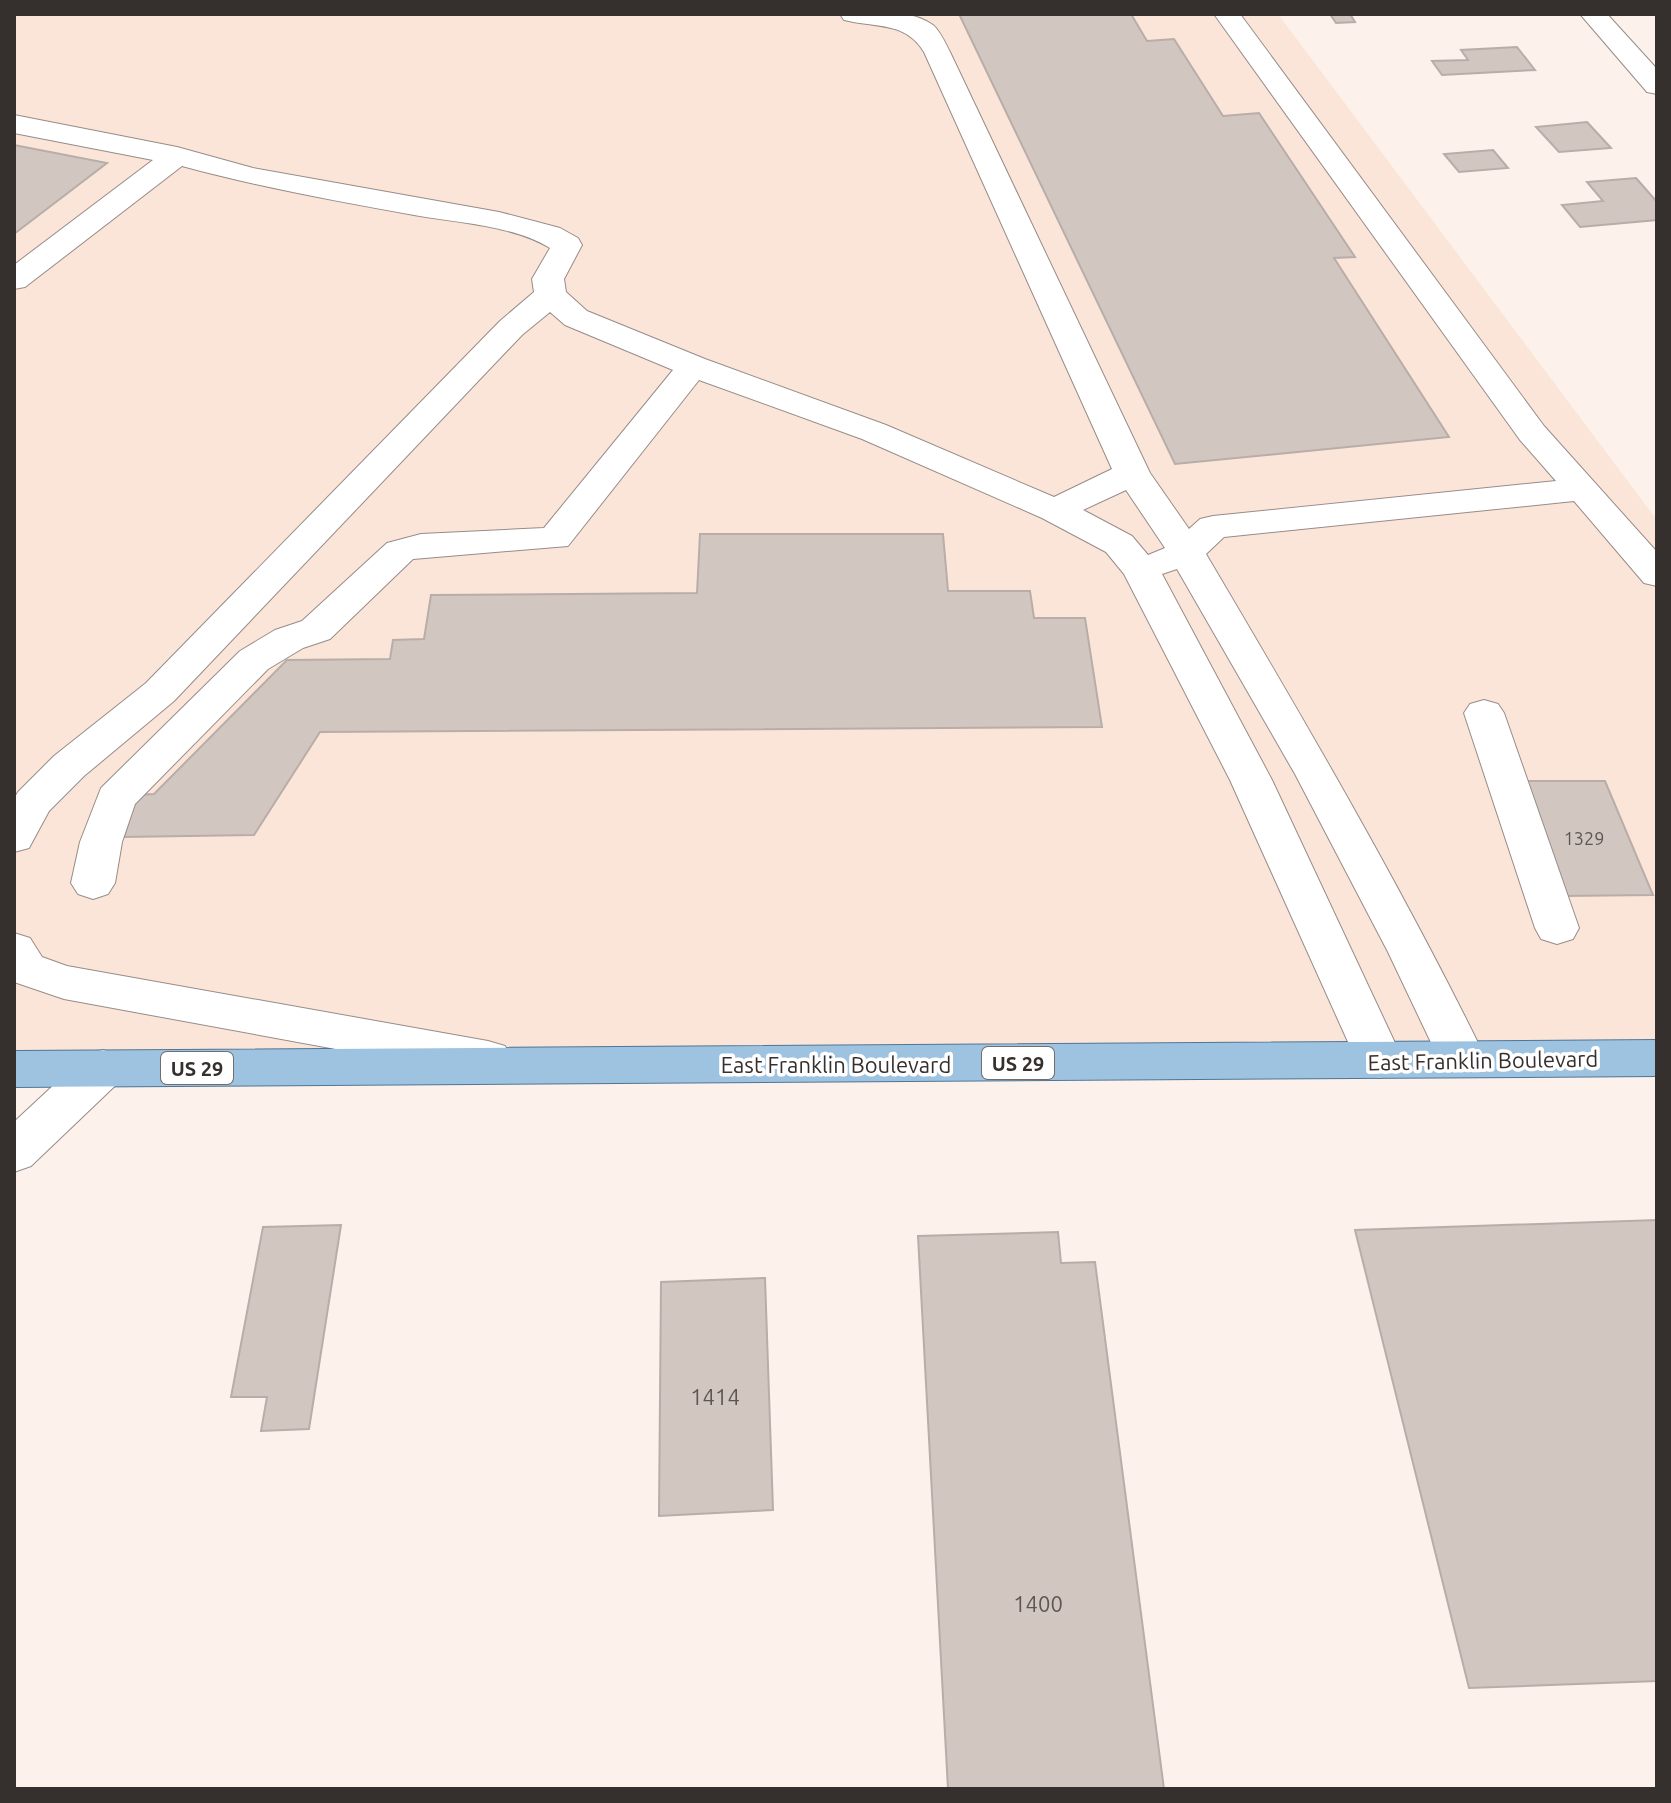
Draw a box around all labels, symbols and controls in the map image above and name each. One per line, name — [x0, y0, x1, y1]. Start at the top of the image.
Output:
house number: 1329 — [1564, 828, 1604, 848]
street label: East Franklin Boulevard — [1368, 1045, 1598, 1075]
road number: US 29 — [982, 1047, 1054, 1079]
road number: US 29 — [161, 1052, 233, 1084]
street label: East Franklin Boulevard — [721, 1052, 951, 1077]
house number: 1414 — [690, 1384, 740, 1409]
house number: 1400 — [1013, 1591, 1063, 1616]

